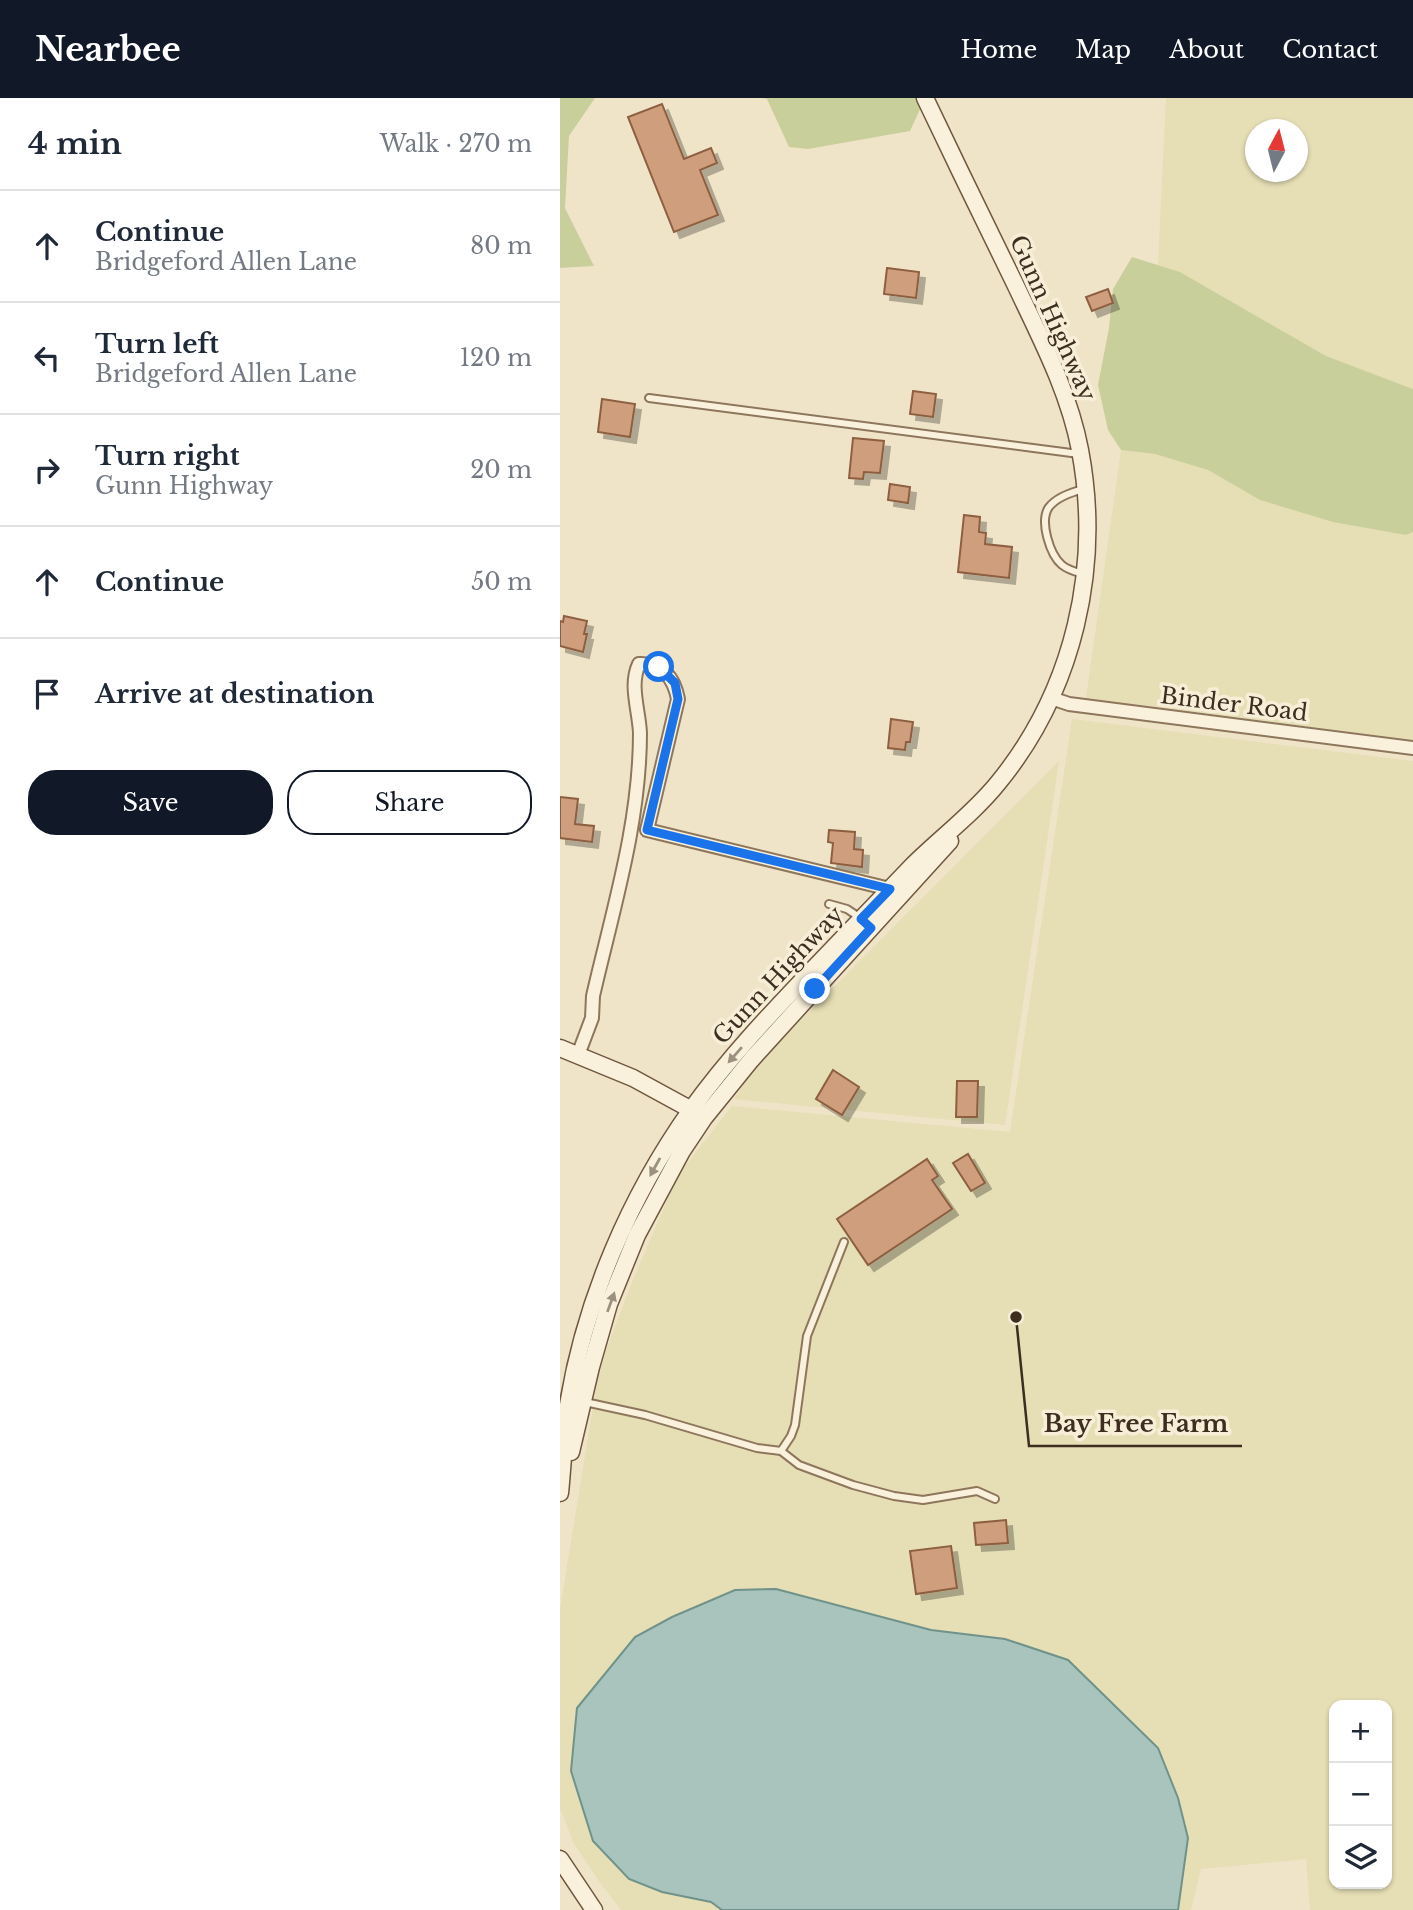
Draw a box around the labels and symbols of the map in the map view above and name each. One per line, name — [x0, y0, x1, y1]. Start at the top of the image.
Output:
north arrow — [1245, 119, 1308, 182]
street label: Gunn Highway — [1004, 231, 1102, 405]
route start — [643, 651, 674, 682]
street label: Binder Road — [1159, 681, 1309, 727]
street label: Gunn Highway — [707, 900, 849, 1050]
route end — [799, 973, 830, 1004]
one-way arrow — [728, 1046, 743, 1063]
one-way arrow — [649, 1157, 661, 1177]
one-way arrow — [605, 1291, 616, 1312]
callout: Bay Free Farm — [1029, 1401, 1242, 1446]
text: Bay Free Farm — [1044, 1409, 1229, 1438]

